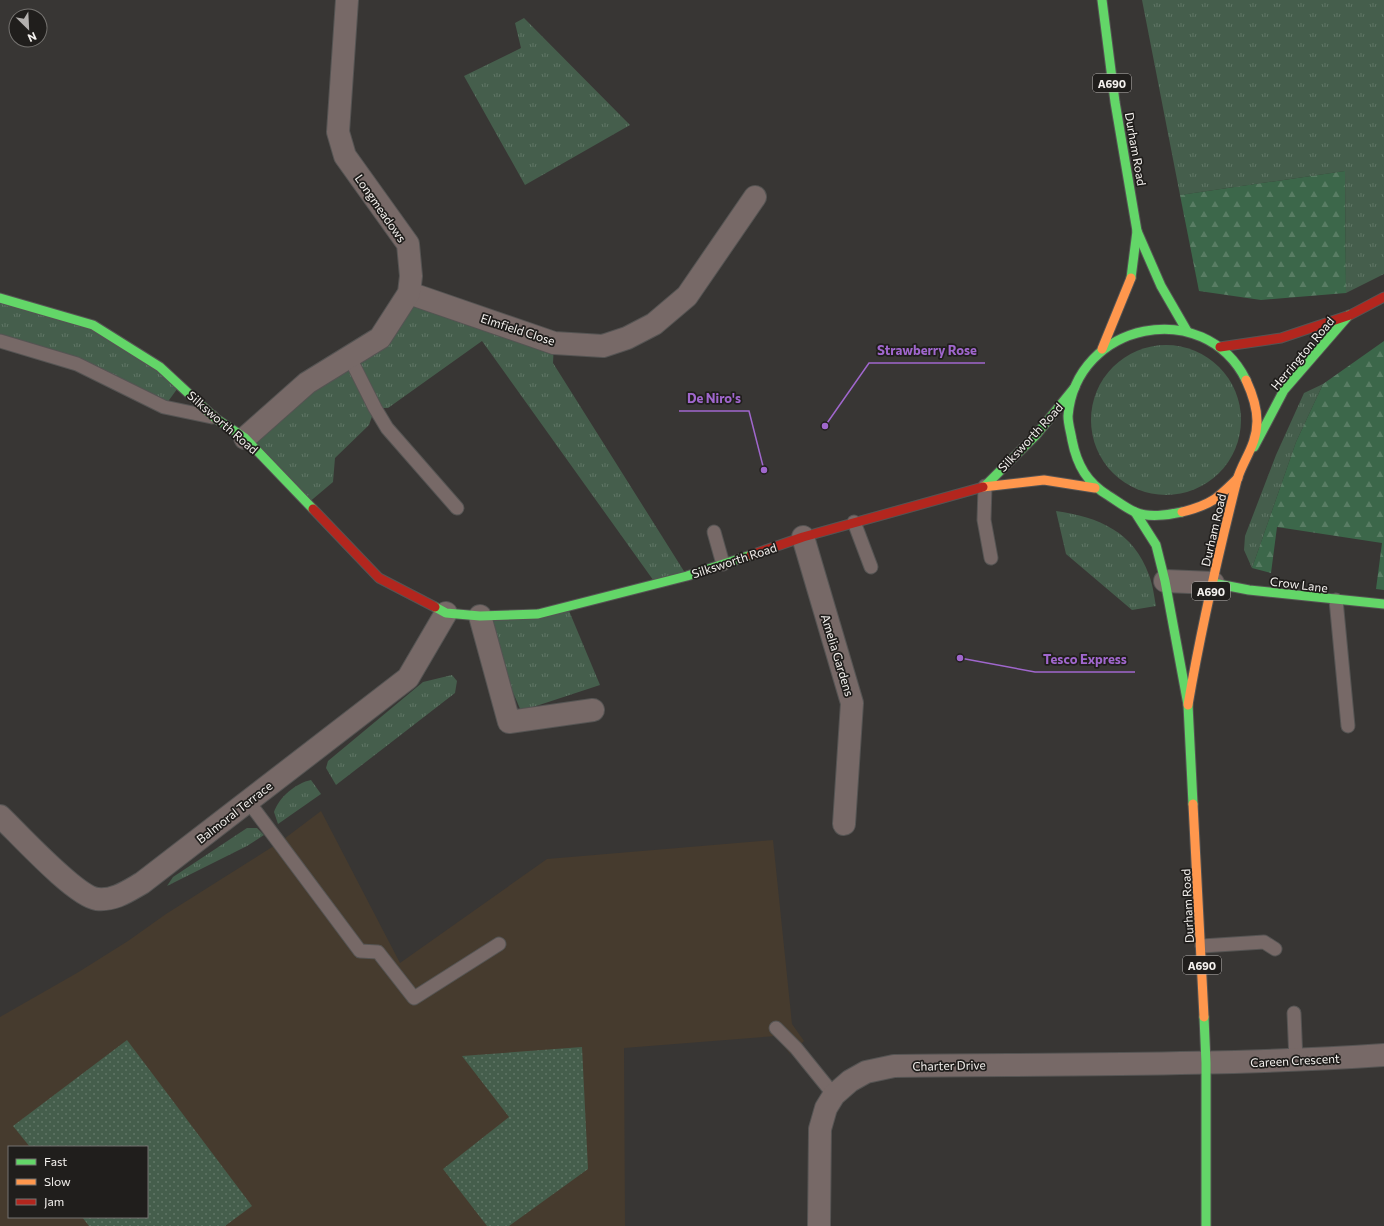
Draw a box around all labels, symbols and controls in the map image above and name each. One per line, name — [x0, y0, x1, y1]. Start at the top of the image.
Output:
north arrow — [8, 8, 48, 48]
text: N — [26, 30, 39, 45]
road number: A690 — [1093, 74, 1131, 92]
street label: Durham Road — [1123, 111, 1149, 187]
street label: Longmeadows — [352, 171, 410, 245]
street label: Elmfield Close — [479, 310, 557, 348]
street label: Herrington Road — [1268, 314, 1337, 392]
callout: Strawberry Rose — [869, 338, 985, 363]
text: Strawberry Rose — [877, 342, 977, 358]
callout: De Niro's — [679, 386, 749, 411]
street label: Silksworth Road — [185, 388, 261, 456]
text: De Niro's — [687, 390, 741, 406]
street label: Silksworth Road — [995, 400, 1065, 474]
street label: Durham Road — [1198, 492, 1228, 568]
street label: Silksworth Road — [690, 540, 778, 580]
street label: Crow Lane — [1269, 574, 1329, 594]
road number: A690 — [1192, 582, 1230, 600]
street label: Amelia Gardens — [819, 612, 857, 698]
callout: Tesco Express — [1035, 647, 1135, 672]
text: Tesco Express — [1043, 651, 1127, 667]
street label: Balmoral Terrace — [193, 778, 275, 846]
street label: Durham Road — [1178, 868, 1196, 943]
road number: A690 — [1183, 956, 1221, 974]
street label: Careen Crescent — [1250, 1051, 1340, 1069]
street label: Charter Drive — [912, 1057, 986, 1073]
legend — [8, 1146, 148, 1218]
text: Fast — [44, 1154, 67, 1168]
text: Slow — [44, 1174, 71, 1188]
text: Jam — [44, 1194, 64, 1209]

